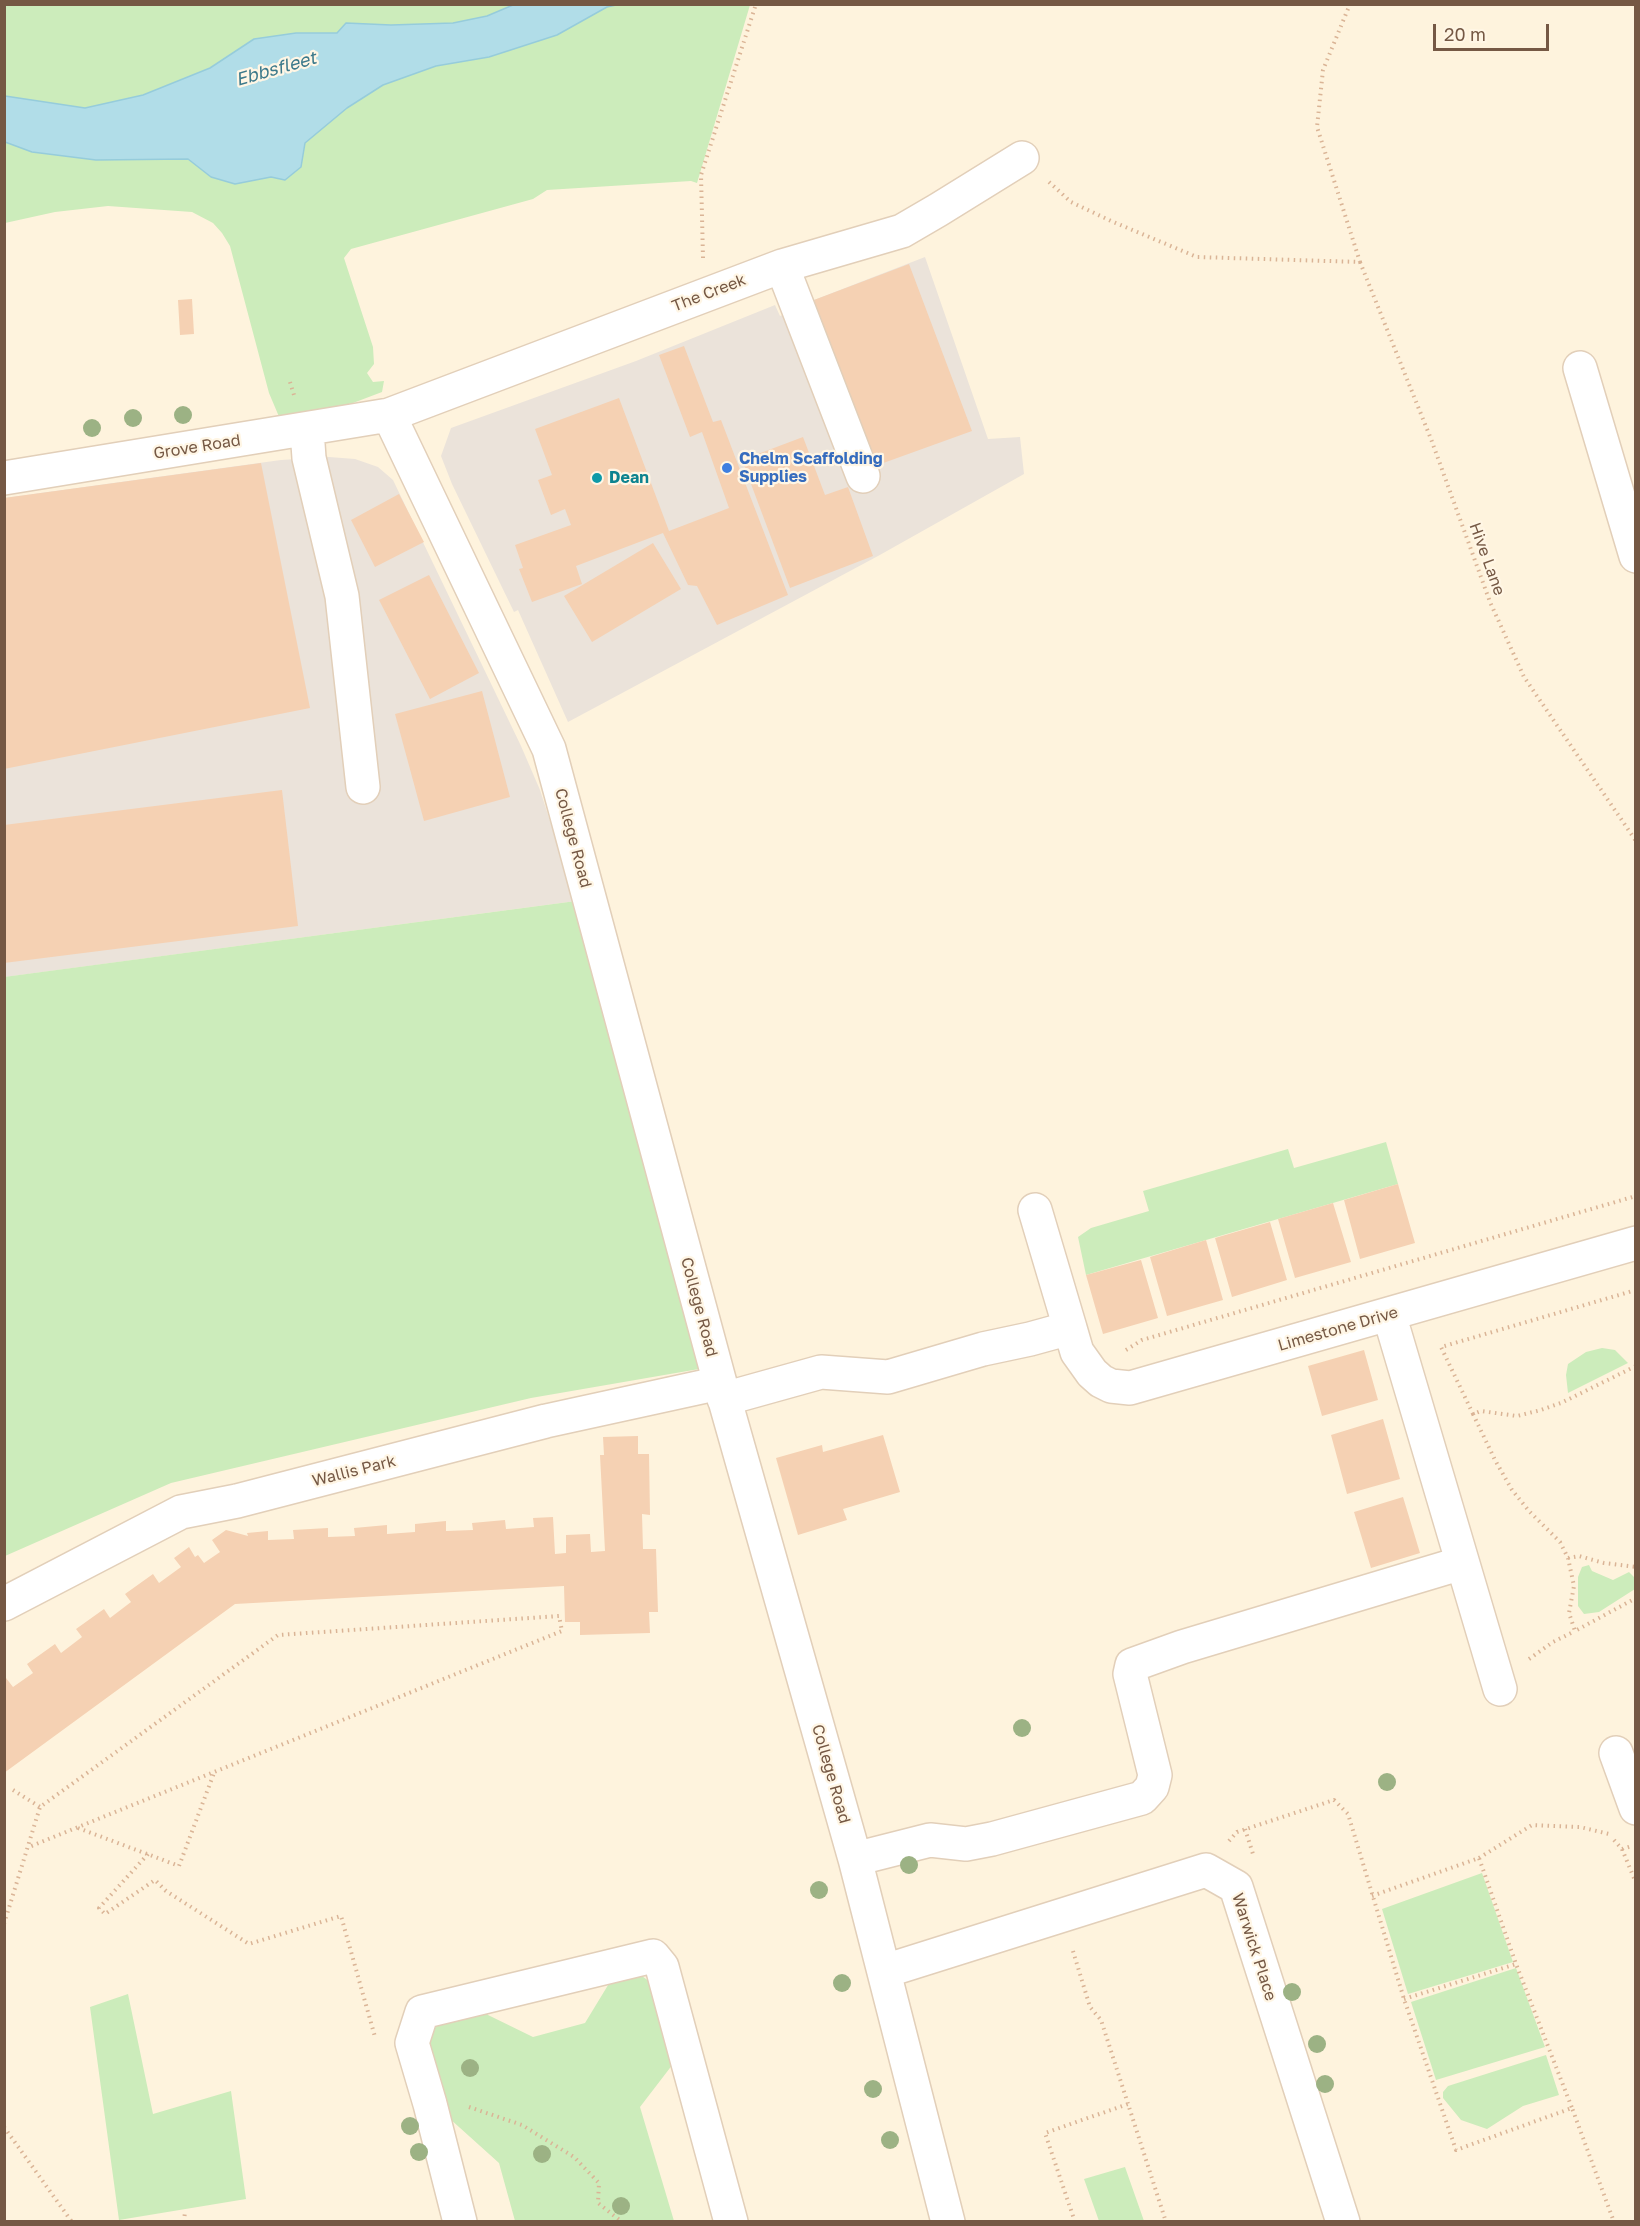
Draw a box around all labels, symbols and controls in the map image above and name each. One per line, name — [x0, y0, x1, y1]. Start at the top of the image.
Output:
scale bar — [1436, 12, 1552, 50]
text: 20 m — [1444, 23, 1486, 45]
water label: Ebbsfleet — [233, 47, 319, 91]
street label: The Creek — [669, 270, 749, 316]
street label: Grove Road — [152, 431, 242, 463]
place label: Chelm Scaffolding Supplies — [739, 449, 883, 487]
marker: Chelm Scaffolding Supplies — [720, 461, 734, 475]
place label: Dean — [609, 468, 649, 488]
marker: Dean — [590, 471, 604, 485]
street label: Hive Lane — [1465, 520, 1509, 598]
street label: College Road — [551, 786, 595, 890]
street label: College Road — [677, 1255, 721, 1359]
street label: Limestone Drive — [1276, 1303, 1400, 1355]
street label: Wallis Park — [310, 1451, 398, 1491]
street label: College Road — [808, 1722, 854, 1826]
street label: Warwick Place — [1228, 1891, 1280, 2003]

